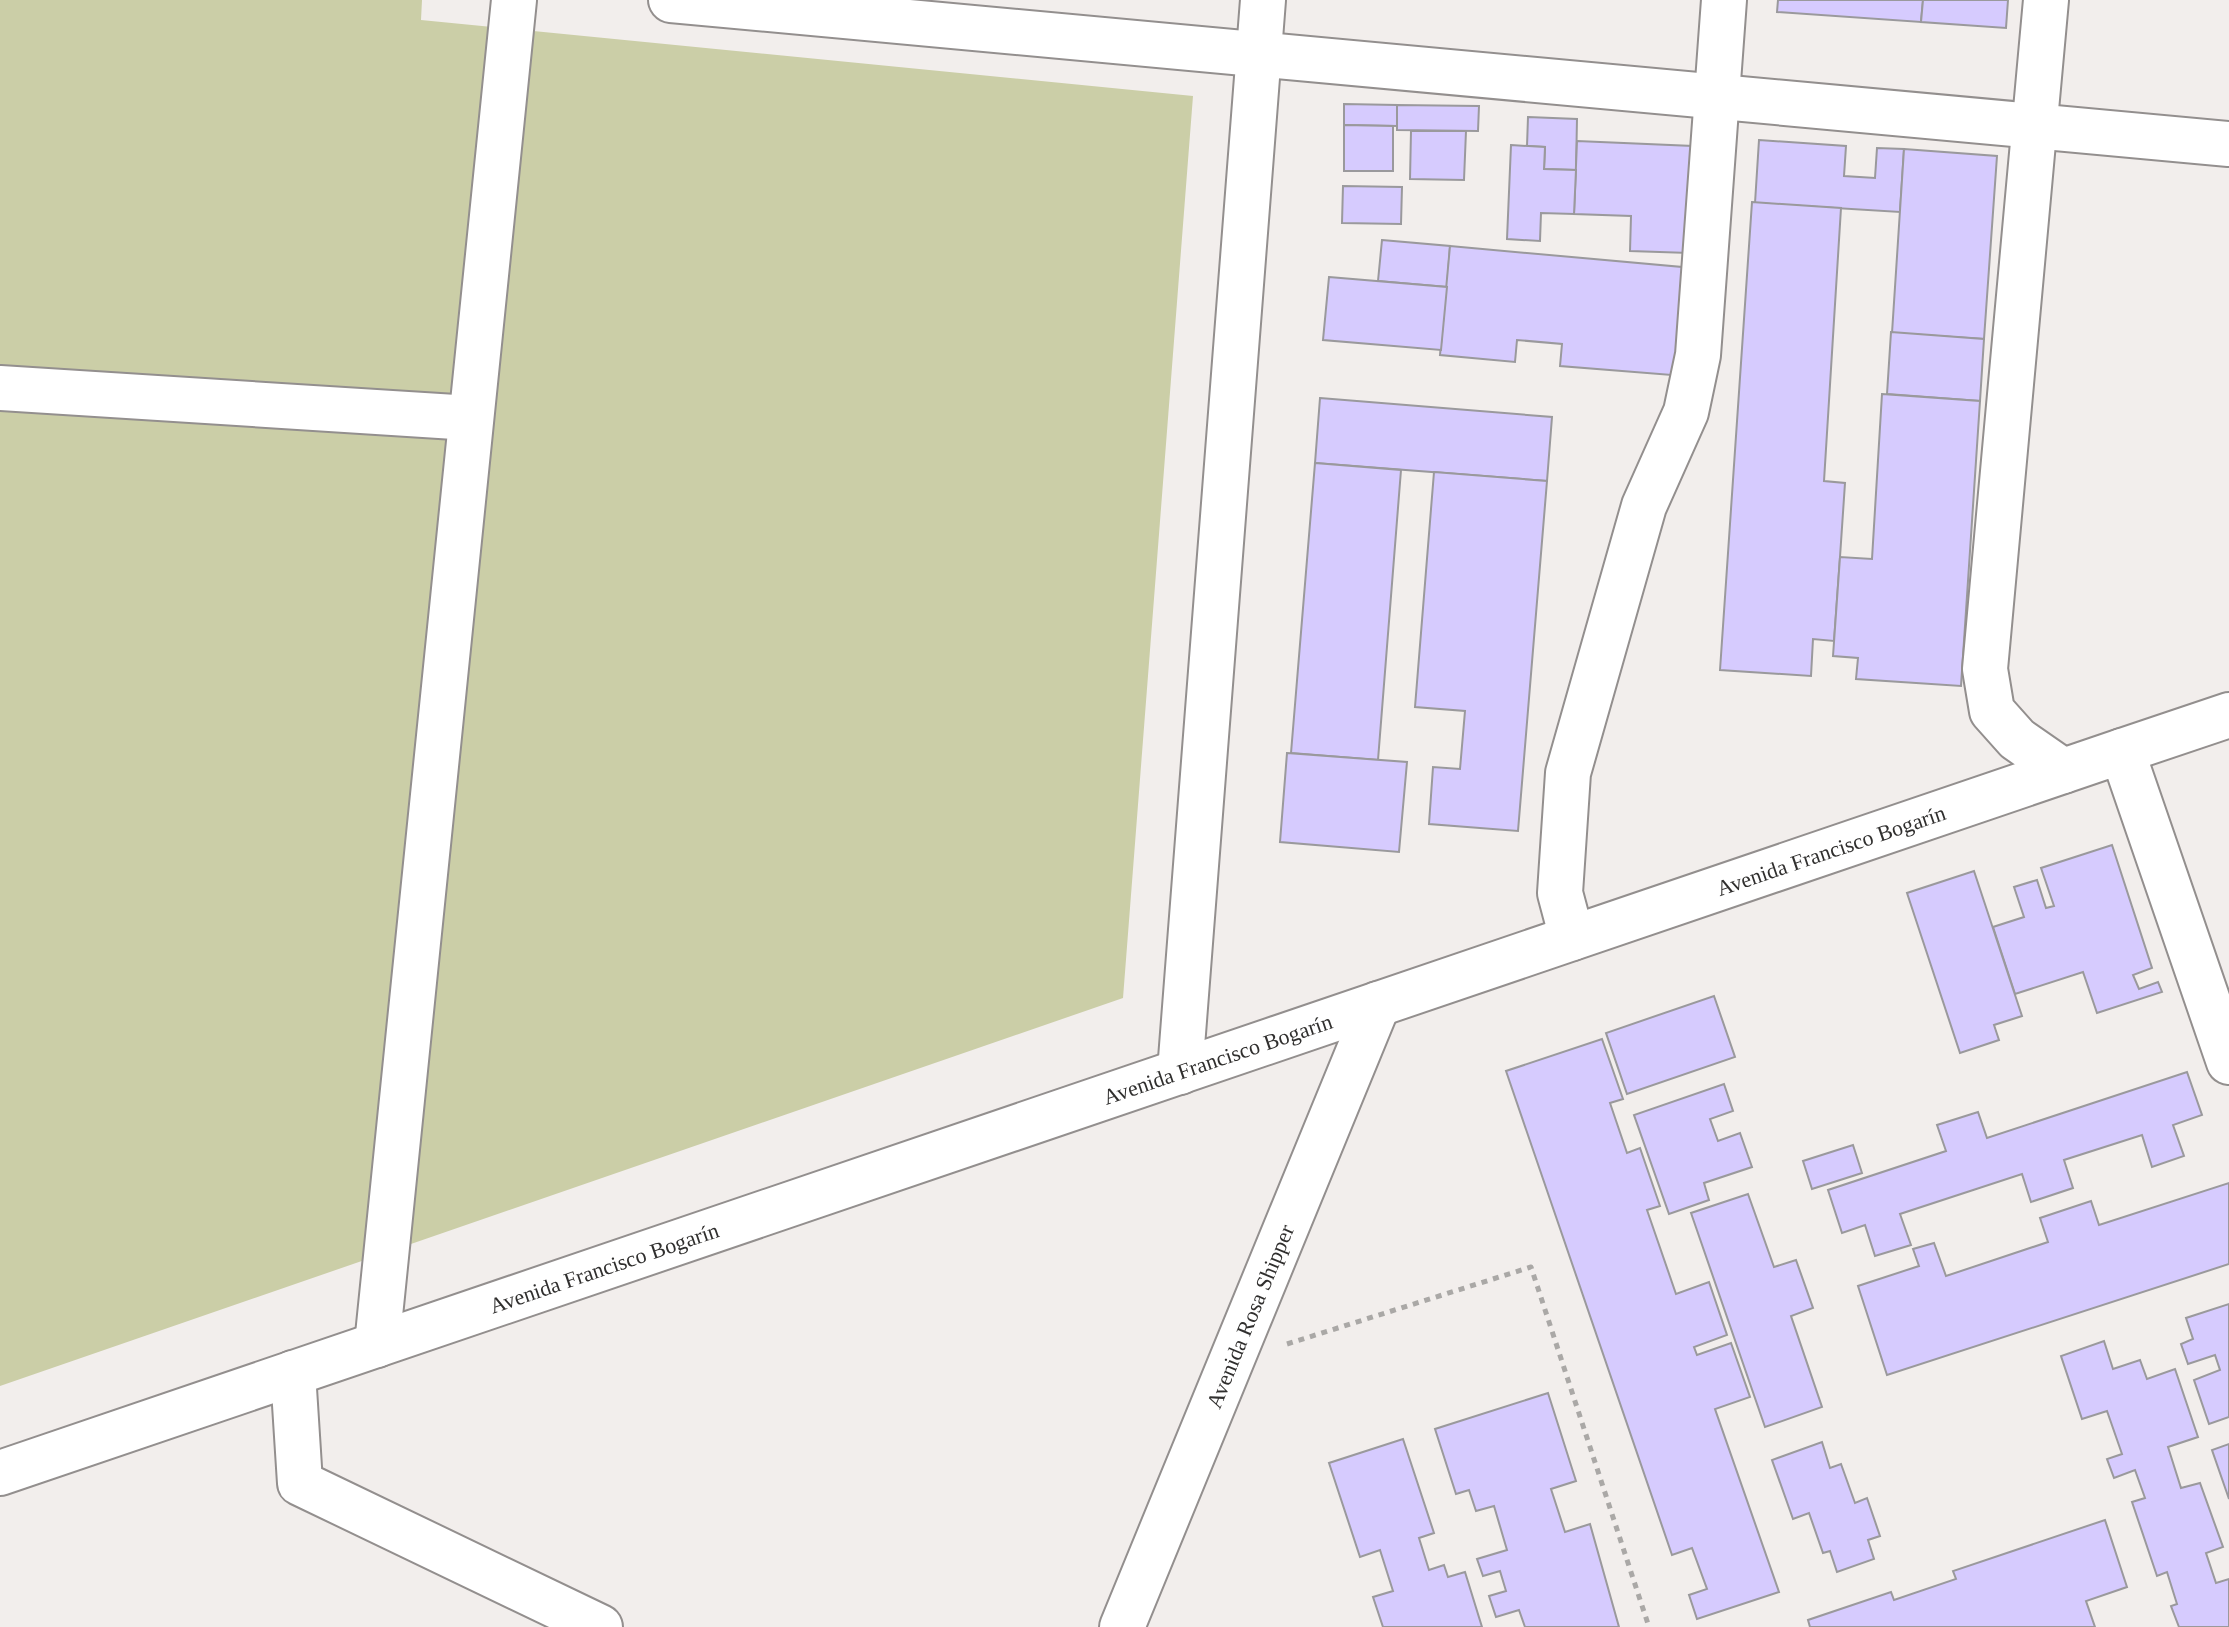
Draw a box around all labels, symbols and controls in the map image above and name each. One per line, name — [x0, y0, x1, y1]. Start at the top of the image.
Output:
street label: Avenida Francisco Bogarín — [1713, 799, 1949, 901]
street label: Avenida Francisco Bogarín — [1100, 1008, 1335, 1109]
street label: Avenida Francisco Bogarín — [486, 1217, 722, 1318]
street label: Avenida Rosa Shipper — [1201, 1220, 1299, 1412]

